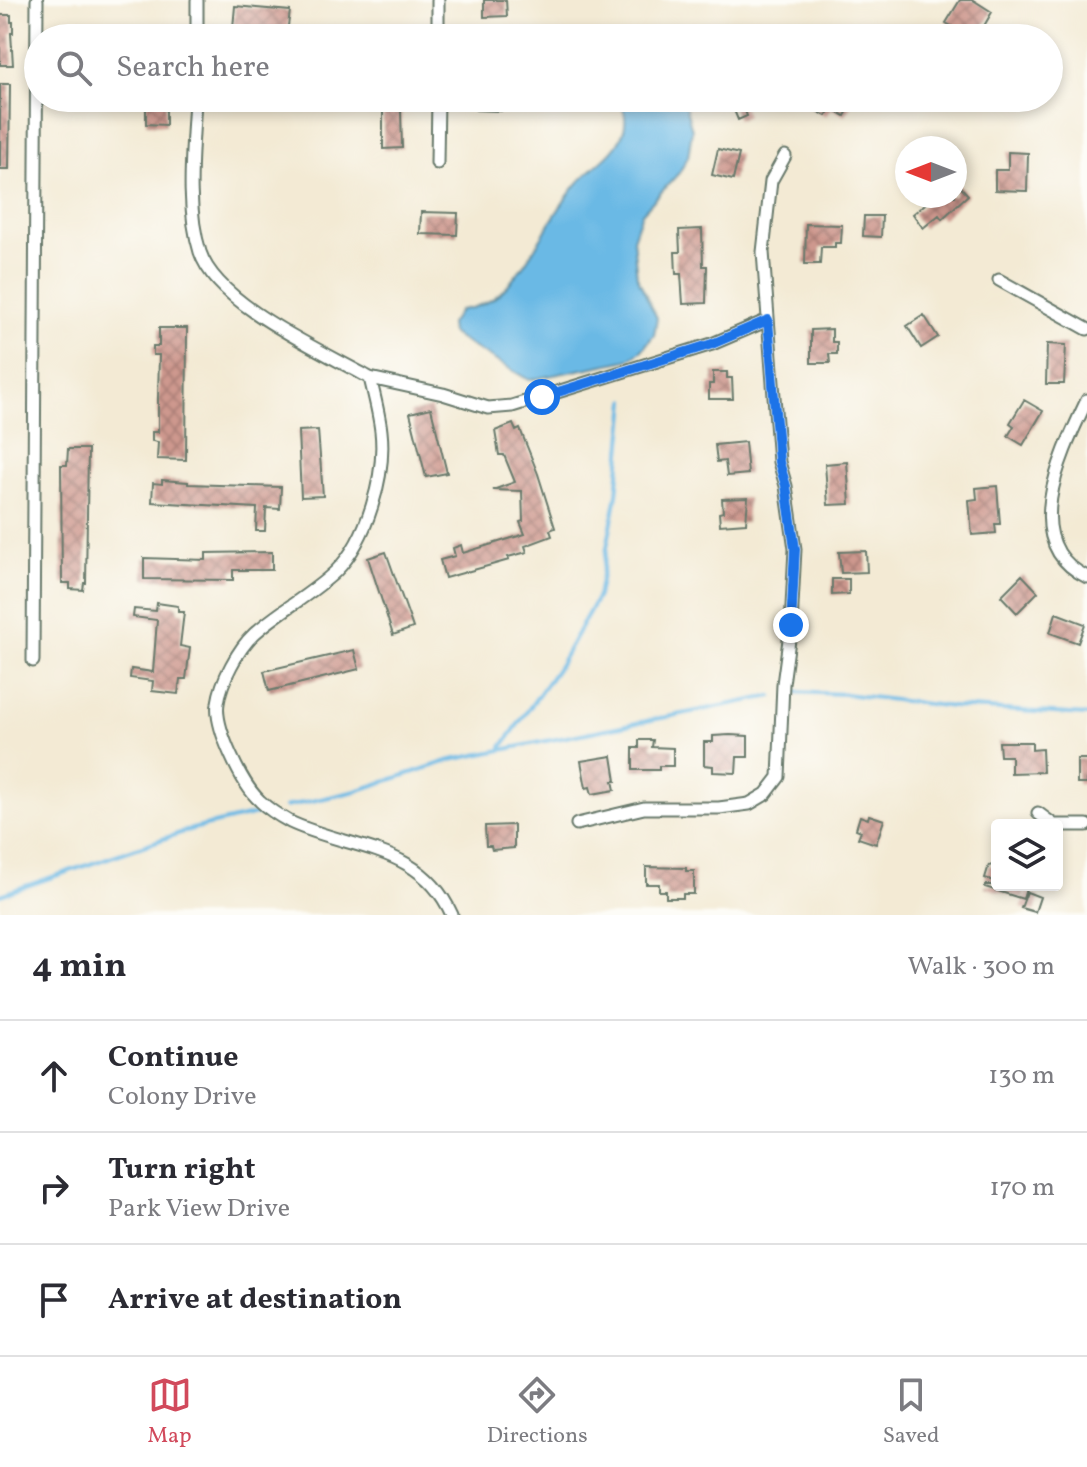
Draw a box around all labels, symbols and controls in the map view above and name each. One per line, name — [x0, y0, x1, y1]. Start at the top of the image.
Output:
search box — [24, 24, 1063, 112]
icon: search — [52, 46, 96, 90]
text: Search here — [116, 47, 270, 89]
north arrow — [895, 136, 967, 208]
route start — [524, 379, 560, 415]
route end — [773, 607, 809, 643]
map controls — [991, 819, 1063, 891]
button: layers — [991, 819, 1063, 891]
text: 4 min — [32, 944, 127, 991]
text: Walk · 300 m — [908, 949, 1055, 985]
text: Continue — [108, 1037, 239, 1079]
icon: ahead — [32, 1054, 76, 1098]
text: 130 m — [988, 1058, 1055, 1094]
text: Colony Drive — [108, 1079, 257, 1115]
text: Turn right — [108, 1149, 256, 1191]
icon: right — [32, 1166, 76, 1210]
text: 170 m — [990, 1170, 1055, 1206]
text: Park View Drive — [108, 1191, 290, 1227]
icon: arrive — [32, 1278, 76, 1322]
text: Arrive at destination — [108, 1279, 402, 1321]
tab: Map — [148, 1373, 192, 1452]
tab: Directions — [487, 1373, 588, 1452]
tab: Saved — [883, 1373, 939, 1452]

